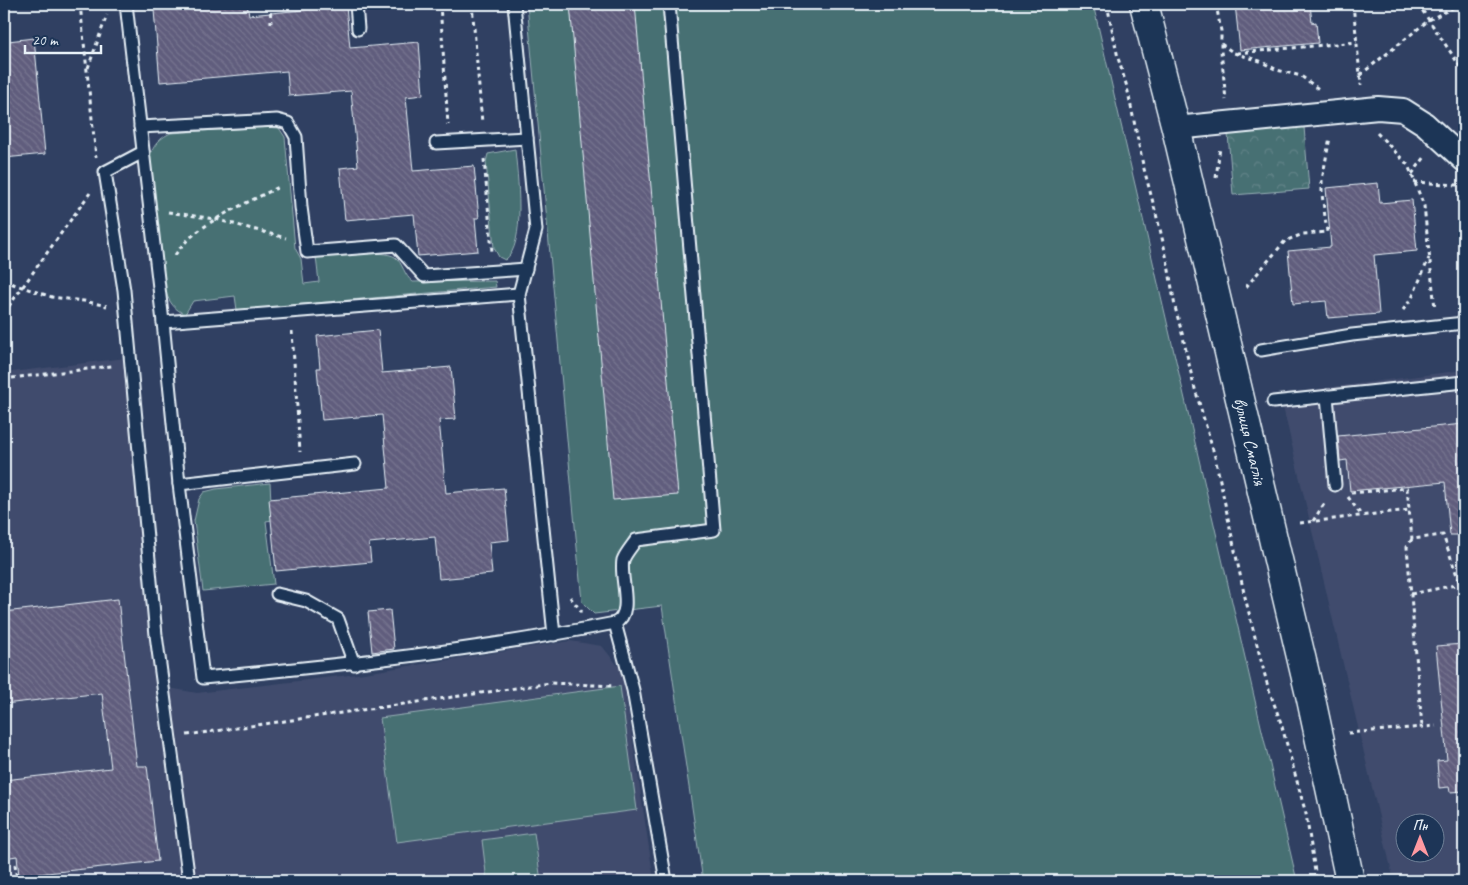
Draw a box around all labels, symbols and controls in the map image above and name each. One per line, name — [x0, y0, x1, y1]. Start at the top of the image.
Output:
scale bar — [25, 22, 101, 54]
text: 20 m — [32, 31, 59, 50]
street label: вулиця Смаглія — [1229, 395, 1271, 489]
north arrow — [1396, 812, 1446, 862]
text: Пн — [1413, 817, 1428, 834]

